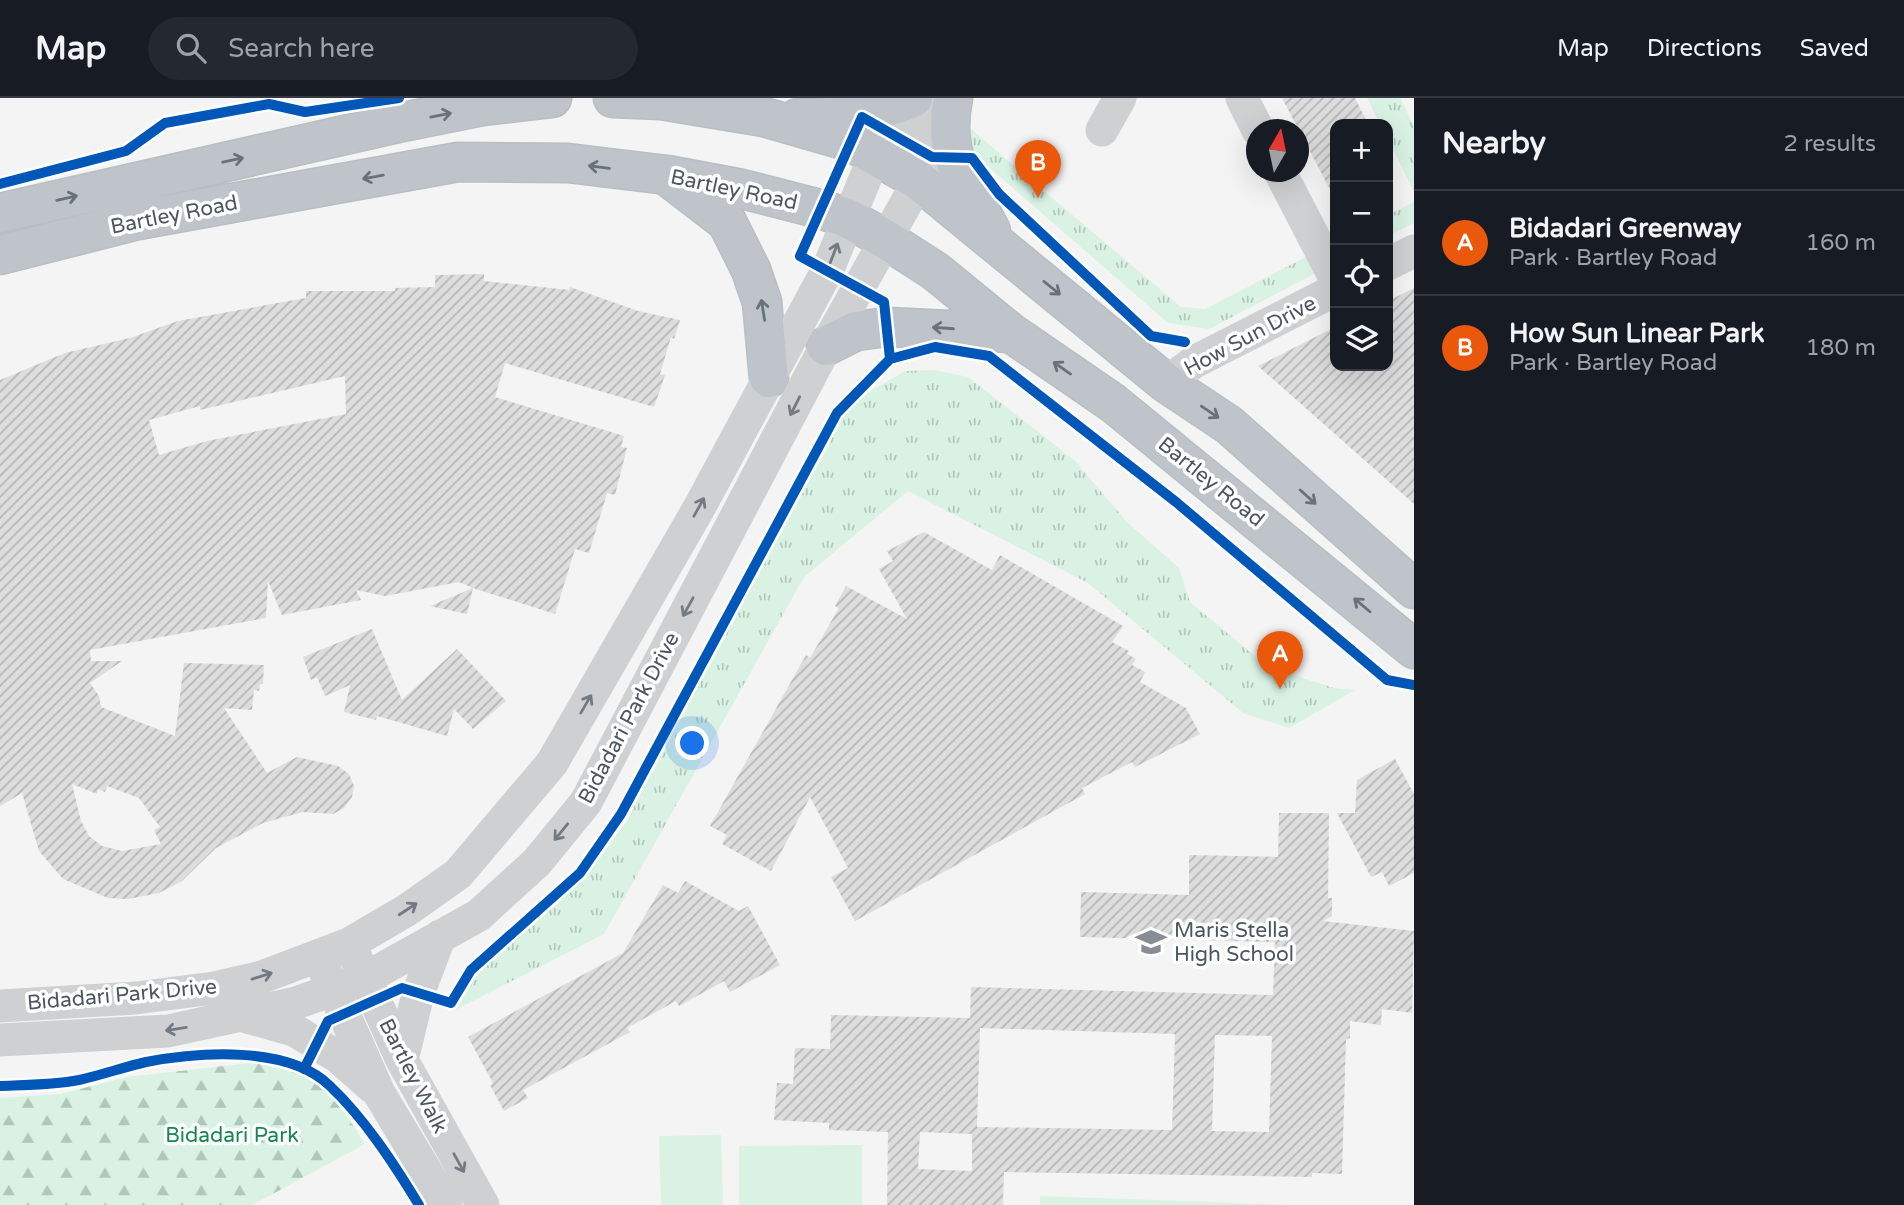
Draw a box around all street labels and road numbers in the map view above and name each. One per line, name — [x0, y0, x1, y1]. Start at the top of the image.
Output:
street label: Bartley Road — [668, 164, 800, 216]
street label: Bartley Road — [108, 190, 240, 240]
street label: How Sun Drive — [1180, 291, 1320, 381]
street label: Bartley Road — [1153, 432, 1269, 532]
street label: Bidadari Park Drive — [573, 628, 685, 808]
street label: Bidadari Park Drive — [26, 974, 218, 1016]
street label: Bartley Walk — [373, 1015, 453, 1137]

